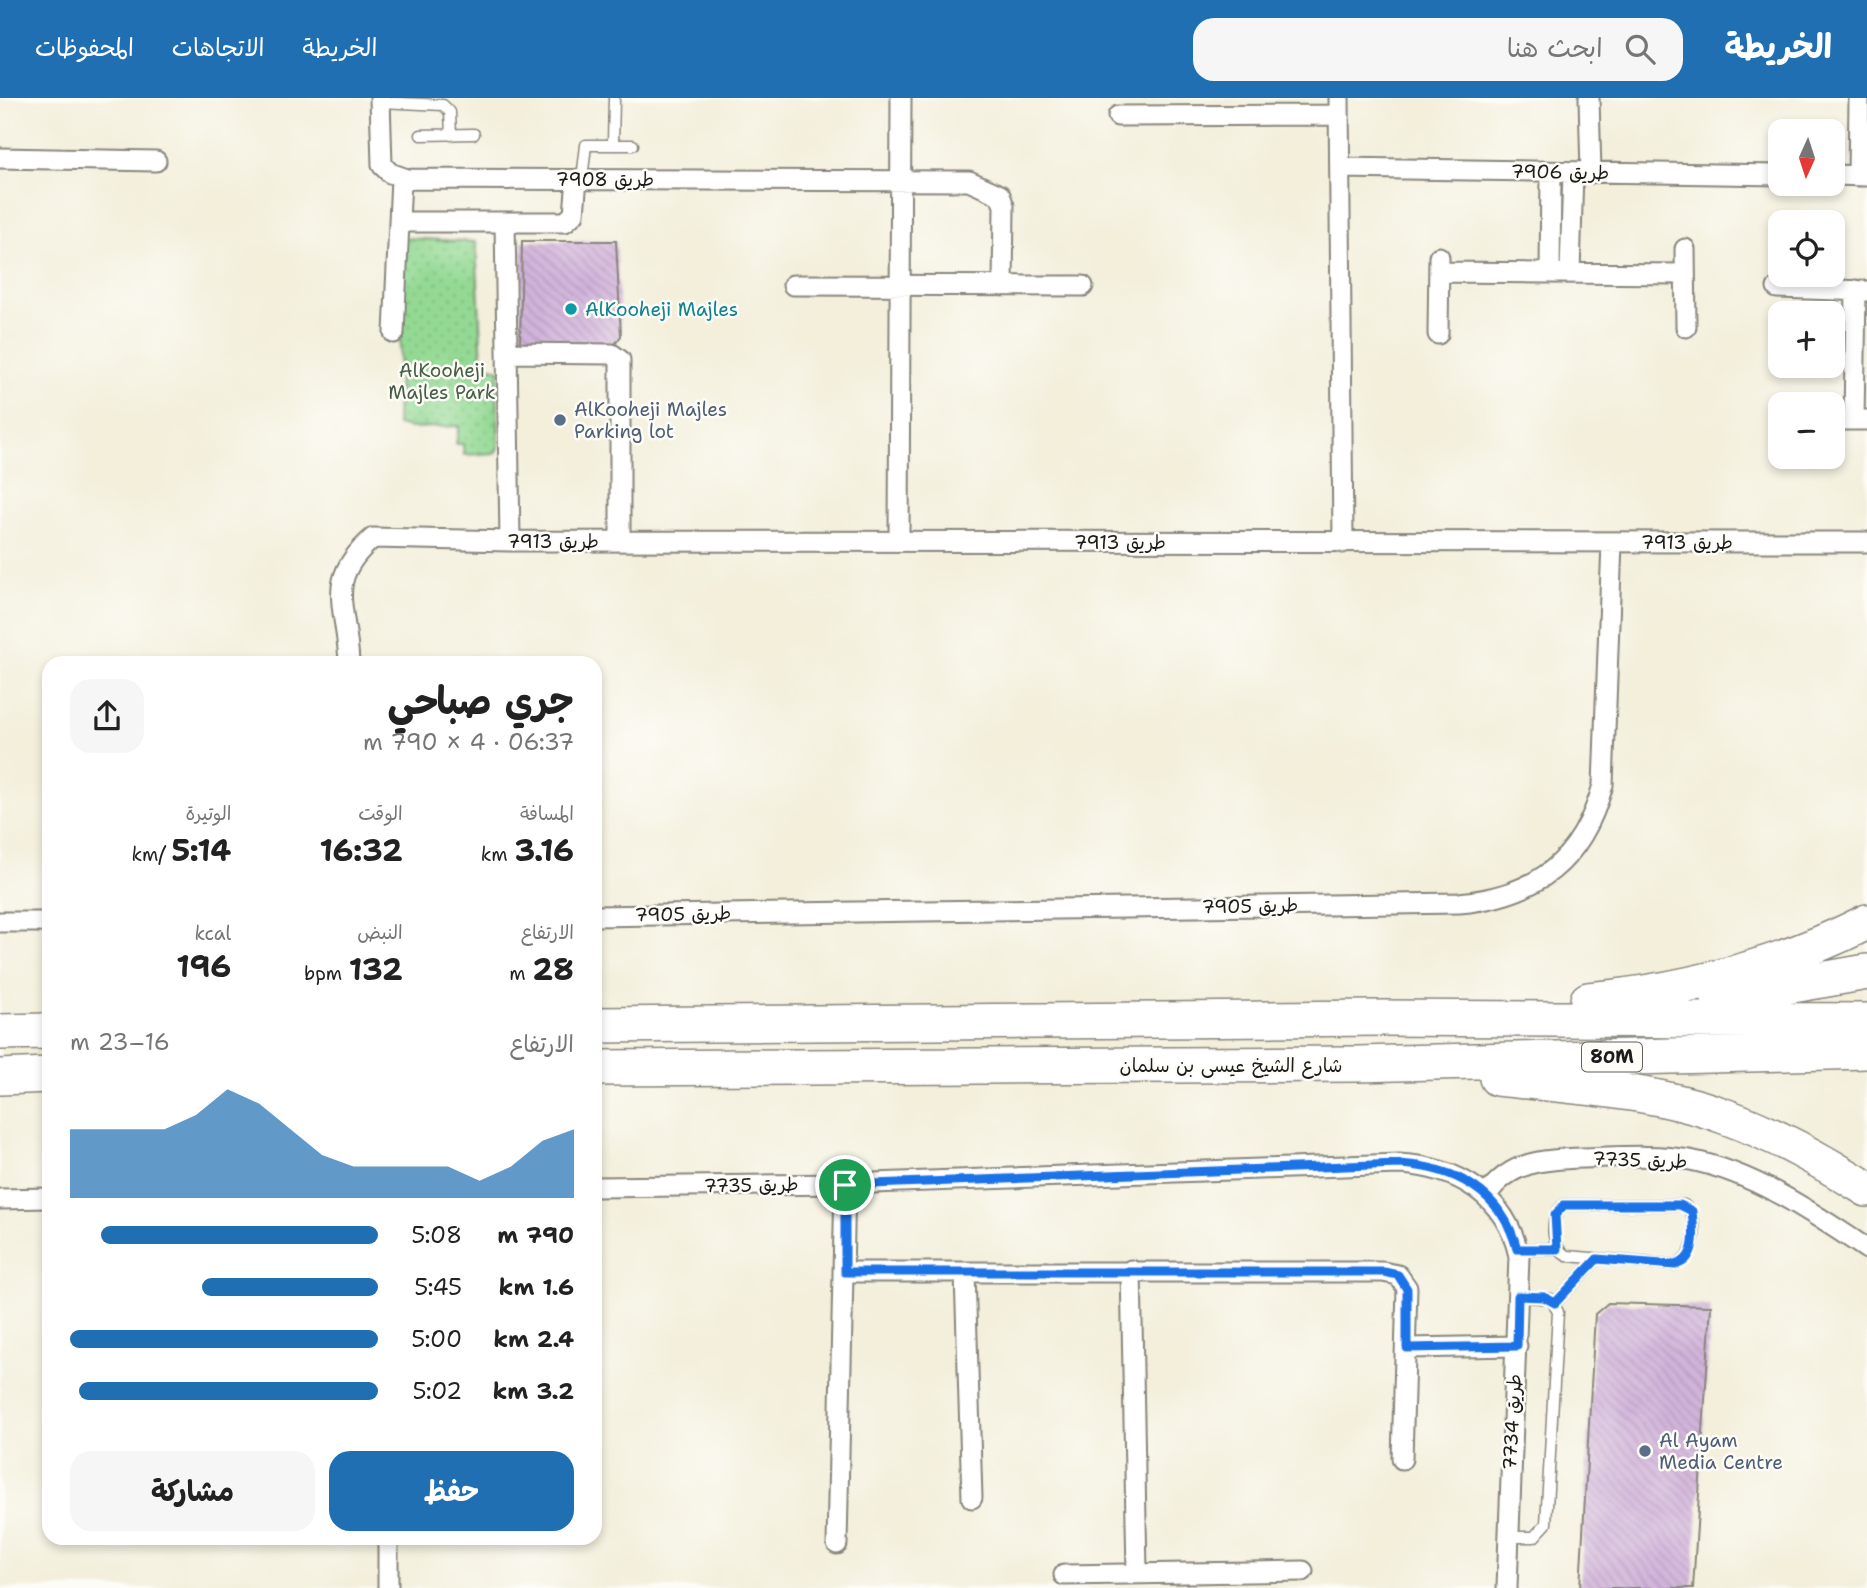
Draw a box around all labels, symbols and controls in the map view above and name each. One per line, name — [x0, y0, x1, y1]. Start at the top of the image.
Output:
search box — [1193, 18, 1683, 81]
text: الخريطة — [1725, 24, 1832, 69]
text: ابحث هنا — [1507, 30, 1603, 65]
icon: search — [1621, 30, 1659, 68]
text: المحفوظات — [35, 32, 134, 64]
text: الاتجاهات — [172, 32, 265, 64]
text: الخريطة — [303, 32, 377, 64]
north arrow — [1768, 119, 1844, 196]
map controls — [1768, 119, 1845, 469]
street label: طريق 7906 — [1511, 159, 1609, 185]
street label: طريق 7908 — [556, 167, 654, 192]
button: locate — [1768, 210, 1845, 287]
place label: AlKooheji Majles — [585, 297, 738, 322]
marker: AlKooheji Majles — [563, 301, 579, 317]
button: + — [1768, 301, 1845, 378]
park label: AlKooheji Majles Park — [388, 358, 496, 405]
button: − — [1768, 392, 1845, 469]
place label: AlKooheji Majles Parking lot — [574, 397, 727, 444]
marker: AlKooheji Majles Parking lot — [552, 412, 568, 428]
street label: طريق 7913 — [507, 529, 599, 554]
street label: طريق 7913 — [1074, 530, 1166, 555]
street label: طريق 7913 — [1641, 530, 1733, 555]
text: جري صباحي — [387, 675, 574, 726]
button: share — [70, 679, 144, 753]
text: 06:37 · 4 × 790 m — [363, 727, 574, 757]
text: الوتيرة — [185, 801, 231, 826]
text: الوقت — [358, 801, 403, 826]
text: المسافة — [520, 801, 574, 826]
text: 5:14 — [172, 830, 231, 871]
text: 16:32 — [319, 830, 403, 871]
text: 3.16 — [514, 830, 574, 871]
text: /km — [131, 842, 172, 867]
text: km — [481, 842, 514, 867]
street label: طريق 7905 — [1201, 893, 1299, 919]
street label: طريق 7905 — [634, 901, 732, 927]
text: النبض — [357, 920, 403, 945]
text: الارتفاع — [521, 920, 574, 945]
text: kcal — [194, 921, 231, 946]
text: 196 — [176, 946, 231, 987]
text: 132 — [349, 949, 403, 990]
text: 28 — [532, 949, 574, 990]
text: bpm — [304, 961, 349, 986]
text: m — [509, 961, 532, 986]
text: 16–23 m — [70, 1027, 170, 1057]
text: الارتفاع — [510, 1029, 574, 1059]
road number: 80M — [1582, 1042, 1642, 1072]
street label: شارع الشيخ عيسى بن سلمان — [1119, 1053, 1343, 1079]
street label: طريق 7735 — [1592, 1146, 1688, 1174]
pin — [815, 1155, 875, 1215]
icon: arrive — [826, 1166, 864, 1204]
street label: طريق 7735 — [703, 1172, 799, 1198]
text: 5:08 — [411, 1220, 462, 1250]
text: 790 m — [497, 1220, 574, 1250]
text: 5:45 — [414, 1272, 462, 1302]
text: 1.6 km — [499, 1272, 574, 1302]
text: 5:00 — [411, 1324, 462, 1354]
text: 2.4 km — [493, 1324, 574, 1354]
street label: طريق 7734 — [1497, 1373, 1527, 1471]
text: 5:02 — [412, 1376, 462, 1406]
text: 3.2 km — [492, 1376, 574, 1406]
place label: Al Ayam Media Centre — [1659, 1428, 1783, 1475]
marker: Al Ayam Media Centre — [1637, 1443, 1653, 1459]
button: مشاركة — [70, 1451, 315, 1531]
button: حفظ — [329, 1451, 574, 1531]

